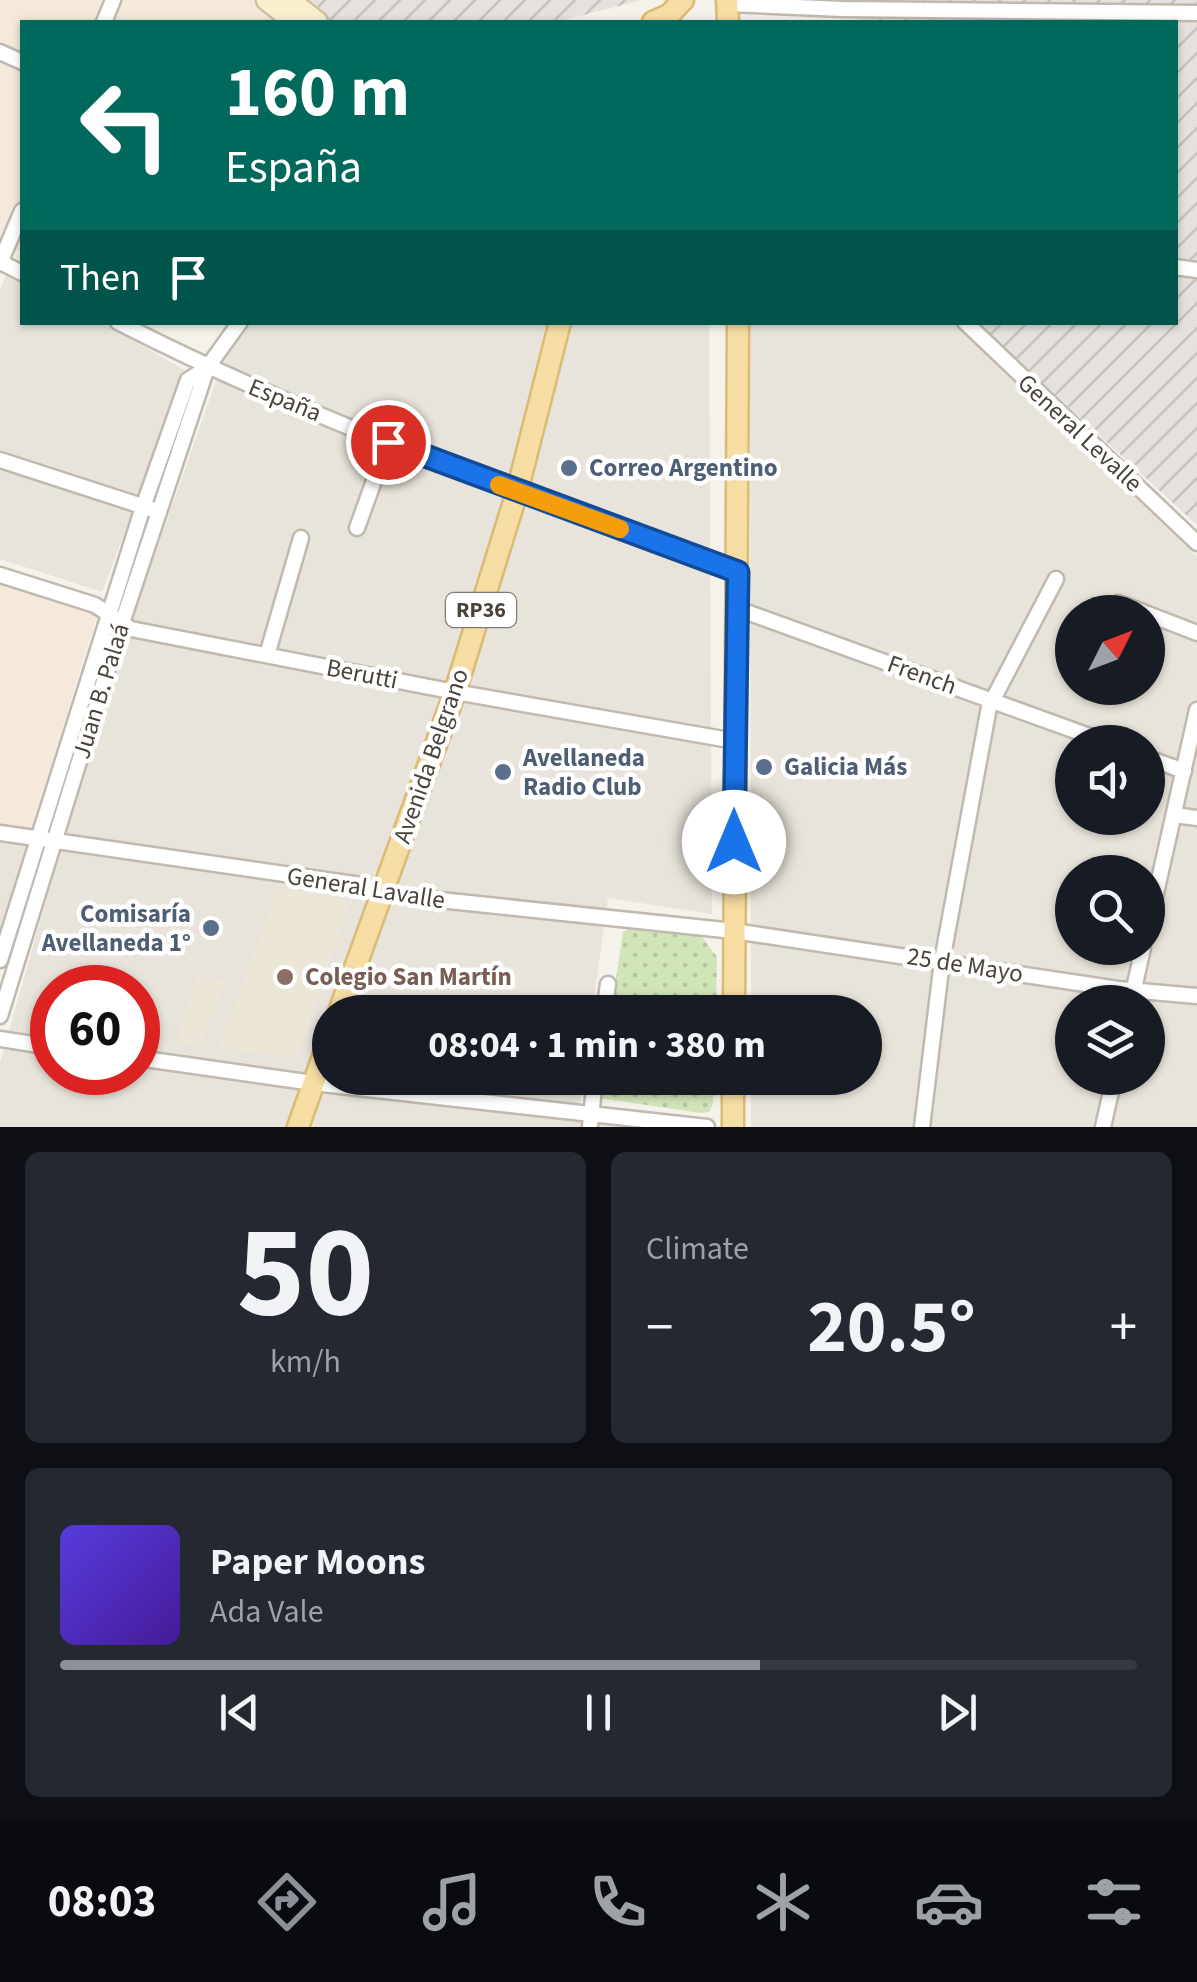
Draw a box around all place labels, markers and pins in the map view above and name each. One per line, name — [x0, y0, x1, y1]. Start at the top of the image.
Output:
pin — [346, 400, 431, 485]
place label: Correo Argentino — [589, 450, 778, 486]
marker: Correo Argentino — [558, 457, 580, 479]
place label: Avellaneda Radio Club — [522, 740, 645, 805]
place label: Galicia Más — [784, 749, 907, 785]
marker: Galicia Más — [753, 756, 775, 778]
marker: Avellaneda Radio Club — [492, 761, 514, 783]
place label: Comisaría Avellaneda 1° — [41, 896, 191, 961]
marker: Comisaría Avellaneda 1° — [200, 917, 222, 939]
place label: Colegio San Martín — [305, 959, 512, 995]
marker: Colegio San Martín — [274, 966, 296, 988]

